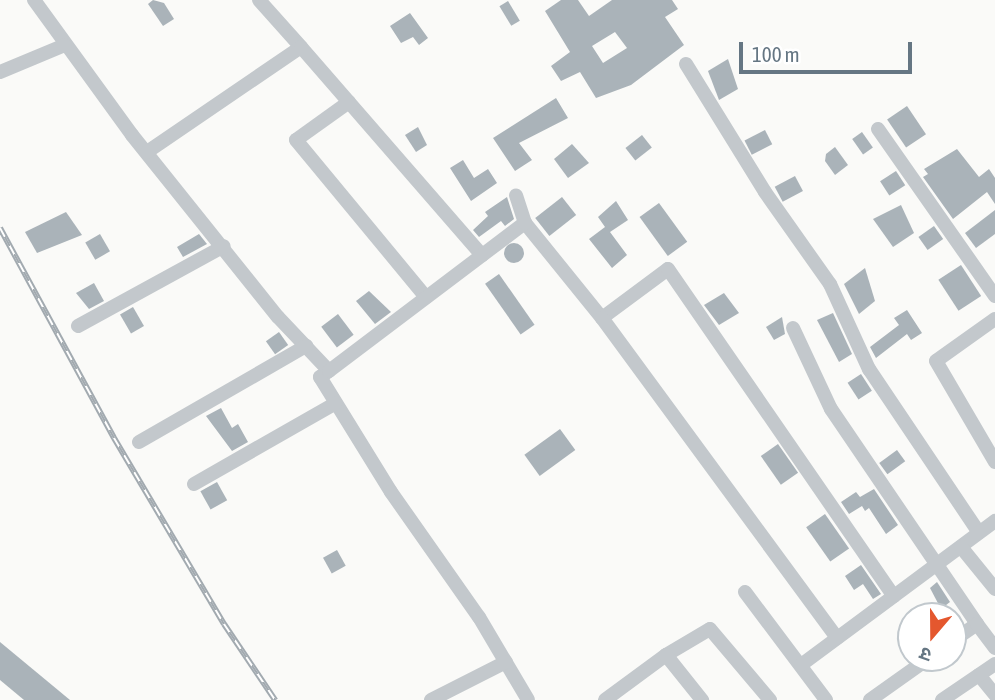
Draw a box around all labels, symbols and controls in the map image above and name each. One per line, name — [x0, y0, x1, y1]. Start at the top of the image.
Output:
scale bar — [743, 28, 916, 72]
text: 100 m — [752, 42, 800, 66]
north arrow — [897, 602, 967, 672]
text: उ — [917, 643, 934, 667]

